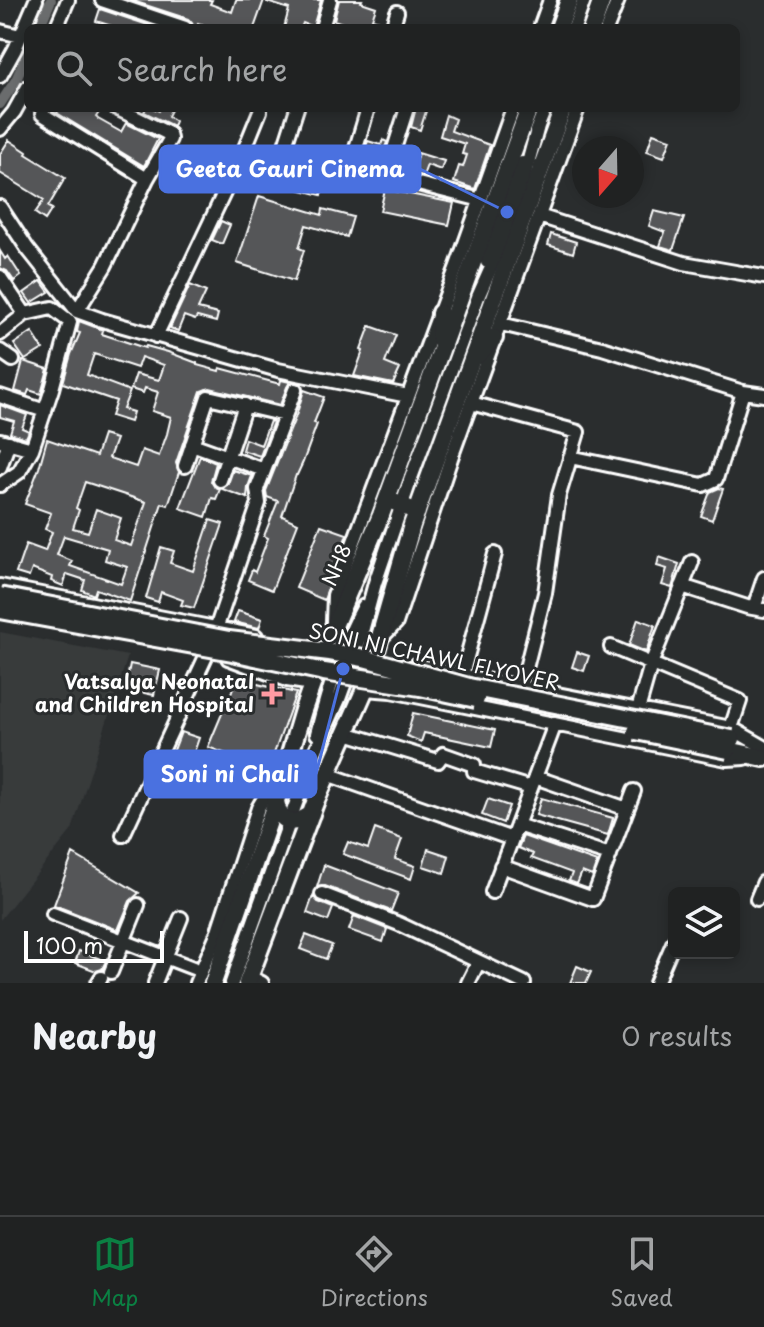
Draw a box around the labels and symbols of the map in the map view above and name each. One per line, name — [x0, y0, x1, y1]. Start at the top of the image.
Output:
north arrow — [572, 136, 644, 208]
callout: Geeta Gauri Cinema — [160, 146, 420, 192]
text: Geeta Gauri Cinema — [176, 151, 405, 184]
street label: NH8 — [314, 539, 358, 591]
street label: SONI NI CHAWL FLYOVER — [306, 615, 562, 697]
place label: Vatsalya Neonatal and Children Hospital — [35, 666, 254, 719]
marker: Vatsalya Neonatal and Children Hospital — [261, 683, 283, 705]
callout: Soni ni Chali — [145, 751, 316, 797]
text: Soni ni Chali — [161, 756, 299, 789]
scale bar — [24, 927, 164, 963]

